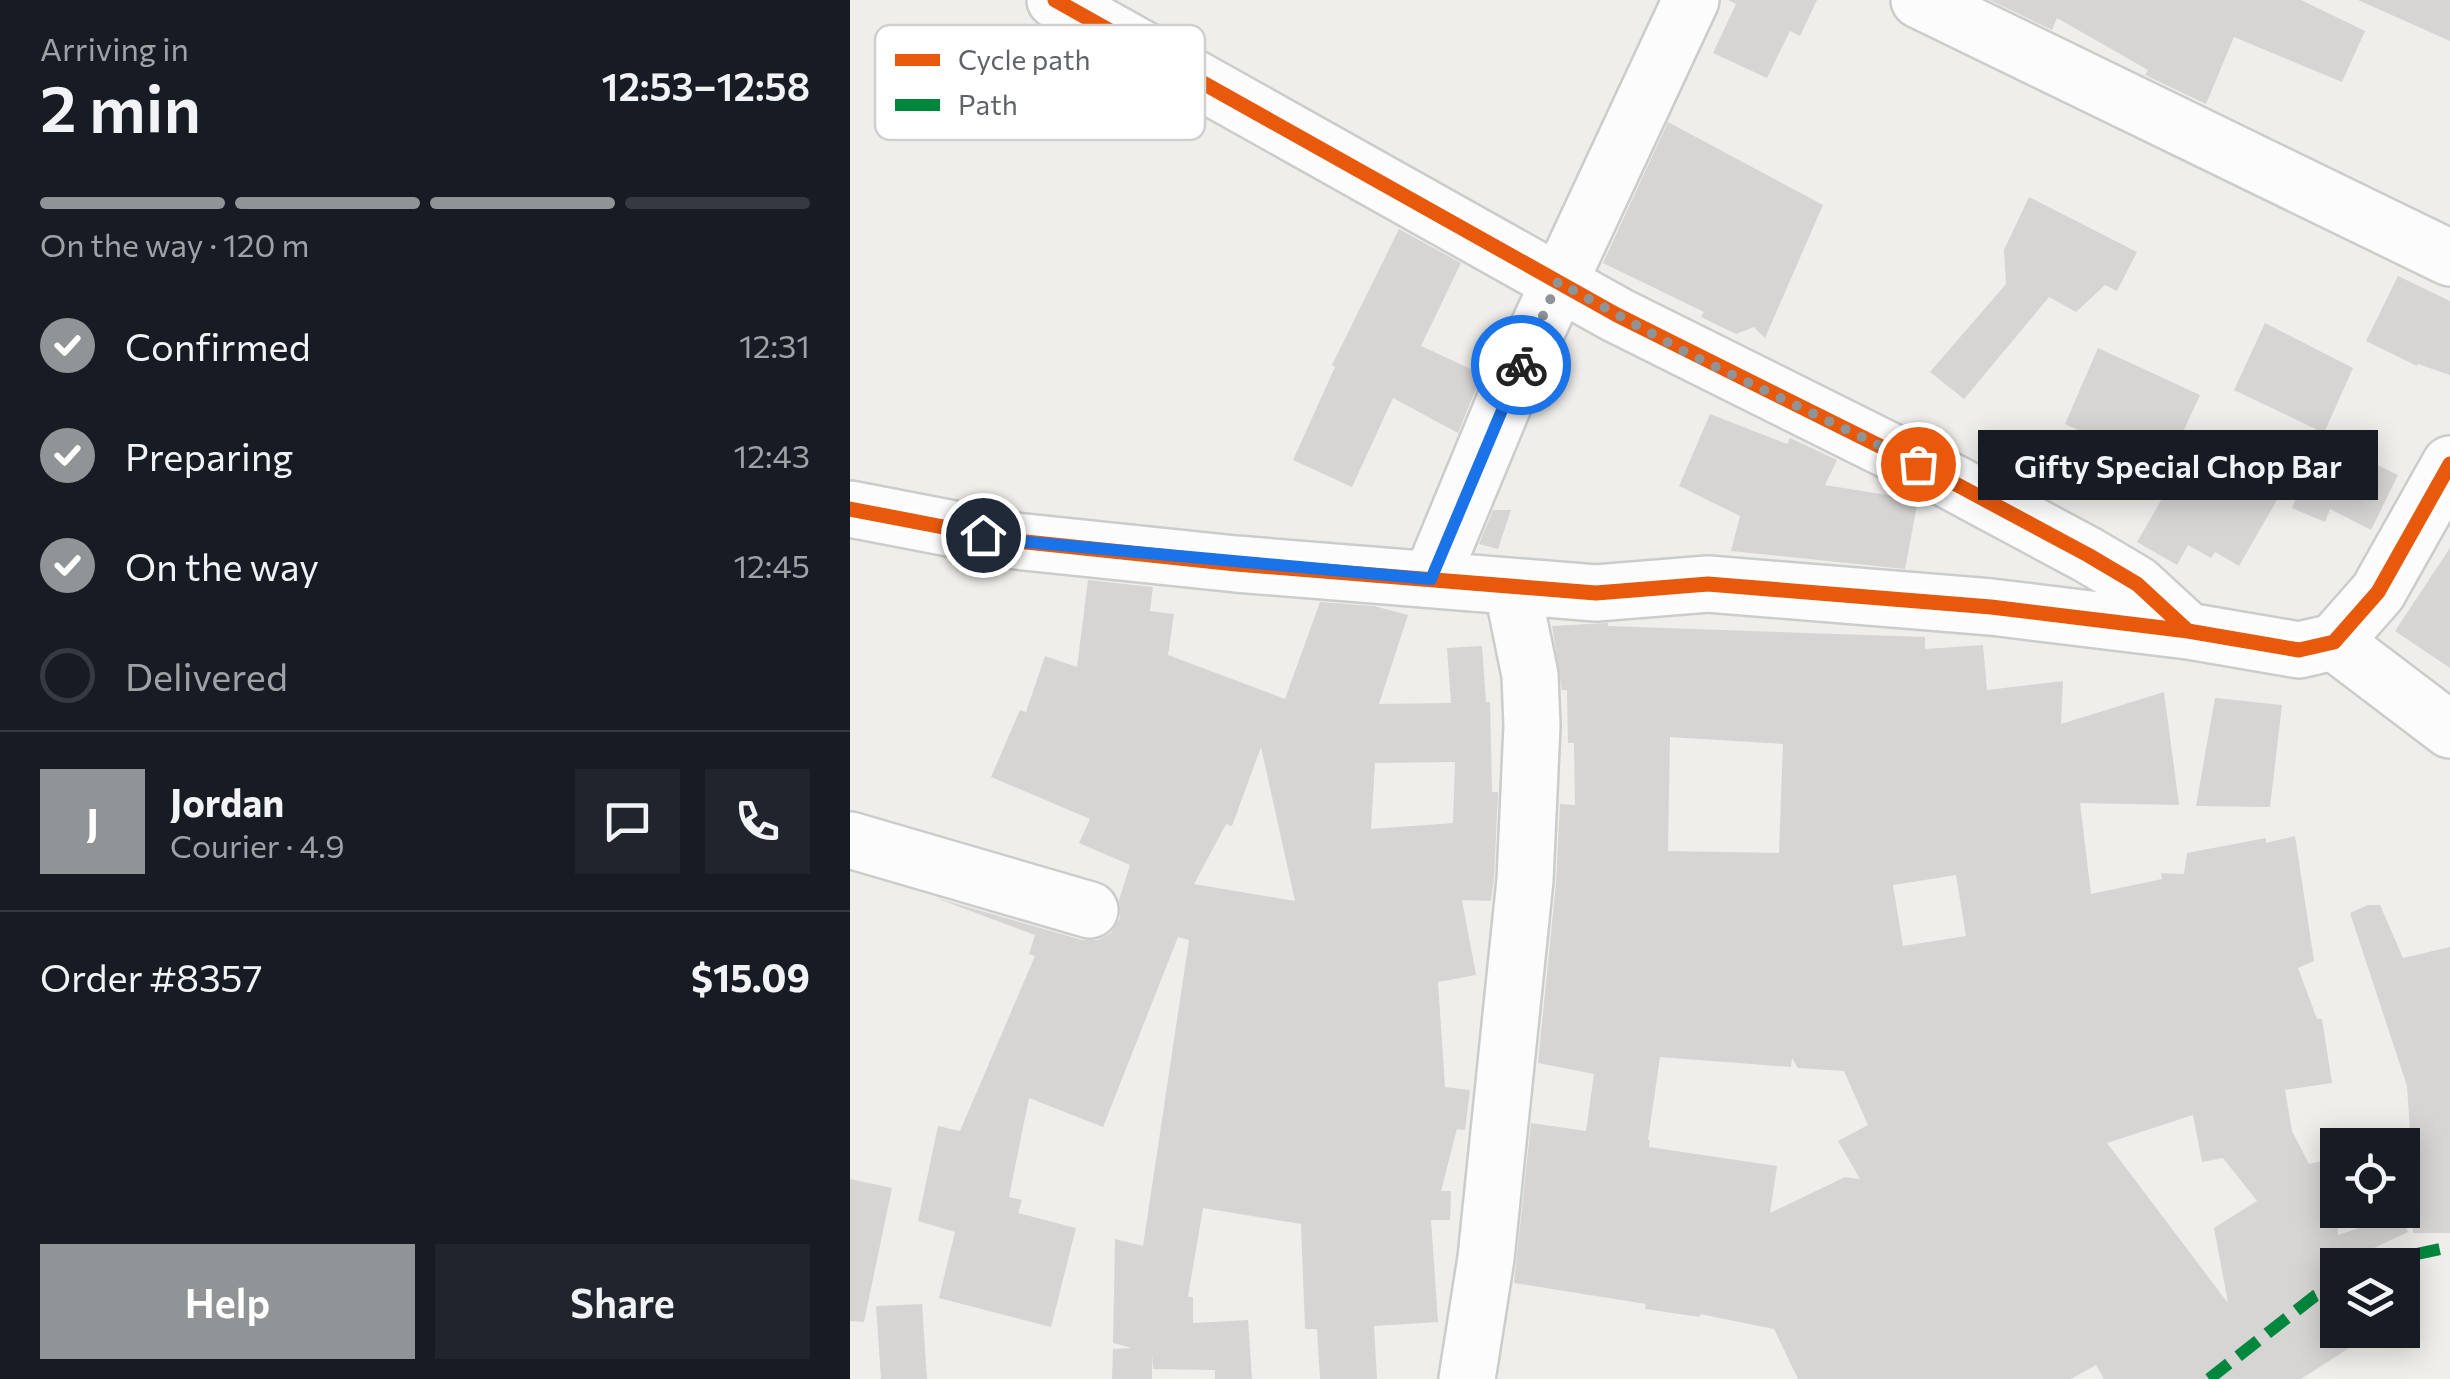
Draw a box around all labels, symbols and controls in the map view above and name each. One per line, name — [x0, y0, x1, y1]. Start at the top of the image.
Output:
legend — [875, 25, 1205, 140]
text: Arriving in — [40, 28, 189, 68]
text: Cycle path — [958, 42, 1090, 76]
text: 12:53–12:58 — [602, 62, 810, 109]
text: 2 min — [40, 66, 201, 145]
text: Path — [958, 87, 1018, 121]
text: On the way · 120 m — [40, 224, 309, 264]
courier — [1471, 315, 1571, 415]
icon: check — [40, 318, 95, 373]
text: Confirmed — [125, 322, 311, 369]
text: 12:31 — [739, 325, 810, 365]
icon: bike — [1494, 338, 1549, 393]
pin — [1876, 422, 1961, 507]
icon: check — [40, 428, 95, 483]
callout: Gifty Special Chop Bar — [1978, 429, 2378, 499]
text: Preparing — [125, 432, 293, 479]
text: 12:43 — [734, 435, 810, 475]
icon: bag — [1891, 437, 1946, 492]
text: Gifty Special Chop Bar — [2014, 445, 2342, 485]
pin — [941, 493, 1026, 578]
icon: home — [956, 508, 1011, 563]
icon: check — [40, 538, 95, 593]
text: On the way — [125, 542, 319, 589]
text: 12:45 — [733, 545, 810, 585]
text: Delivered — [125, 652, 288, 699]
button: chat — [575, 769, 680, 874]
button: phone — [705, 769, 810, 874]
text: Jordan — [170, 778, 284, 825]
text: J — [86, 798, 99, 845]
text: Courier · 4.9 — [170, 825, 345, 865]
text: Order #8357 — [40, 953, 263, 1000]
text: $15.09 — [691, 953, 810, 1000]
map controls — [2320, 1128, 2420, 1348]
button: locate — [2320, 1128, 2420, 1228]
button: Help — [40, 1244, 415, 1359]
button: Share — [435, 1244, 810, 1359]
button: layers — [2320, 1248, 2420, 1348]

